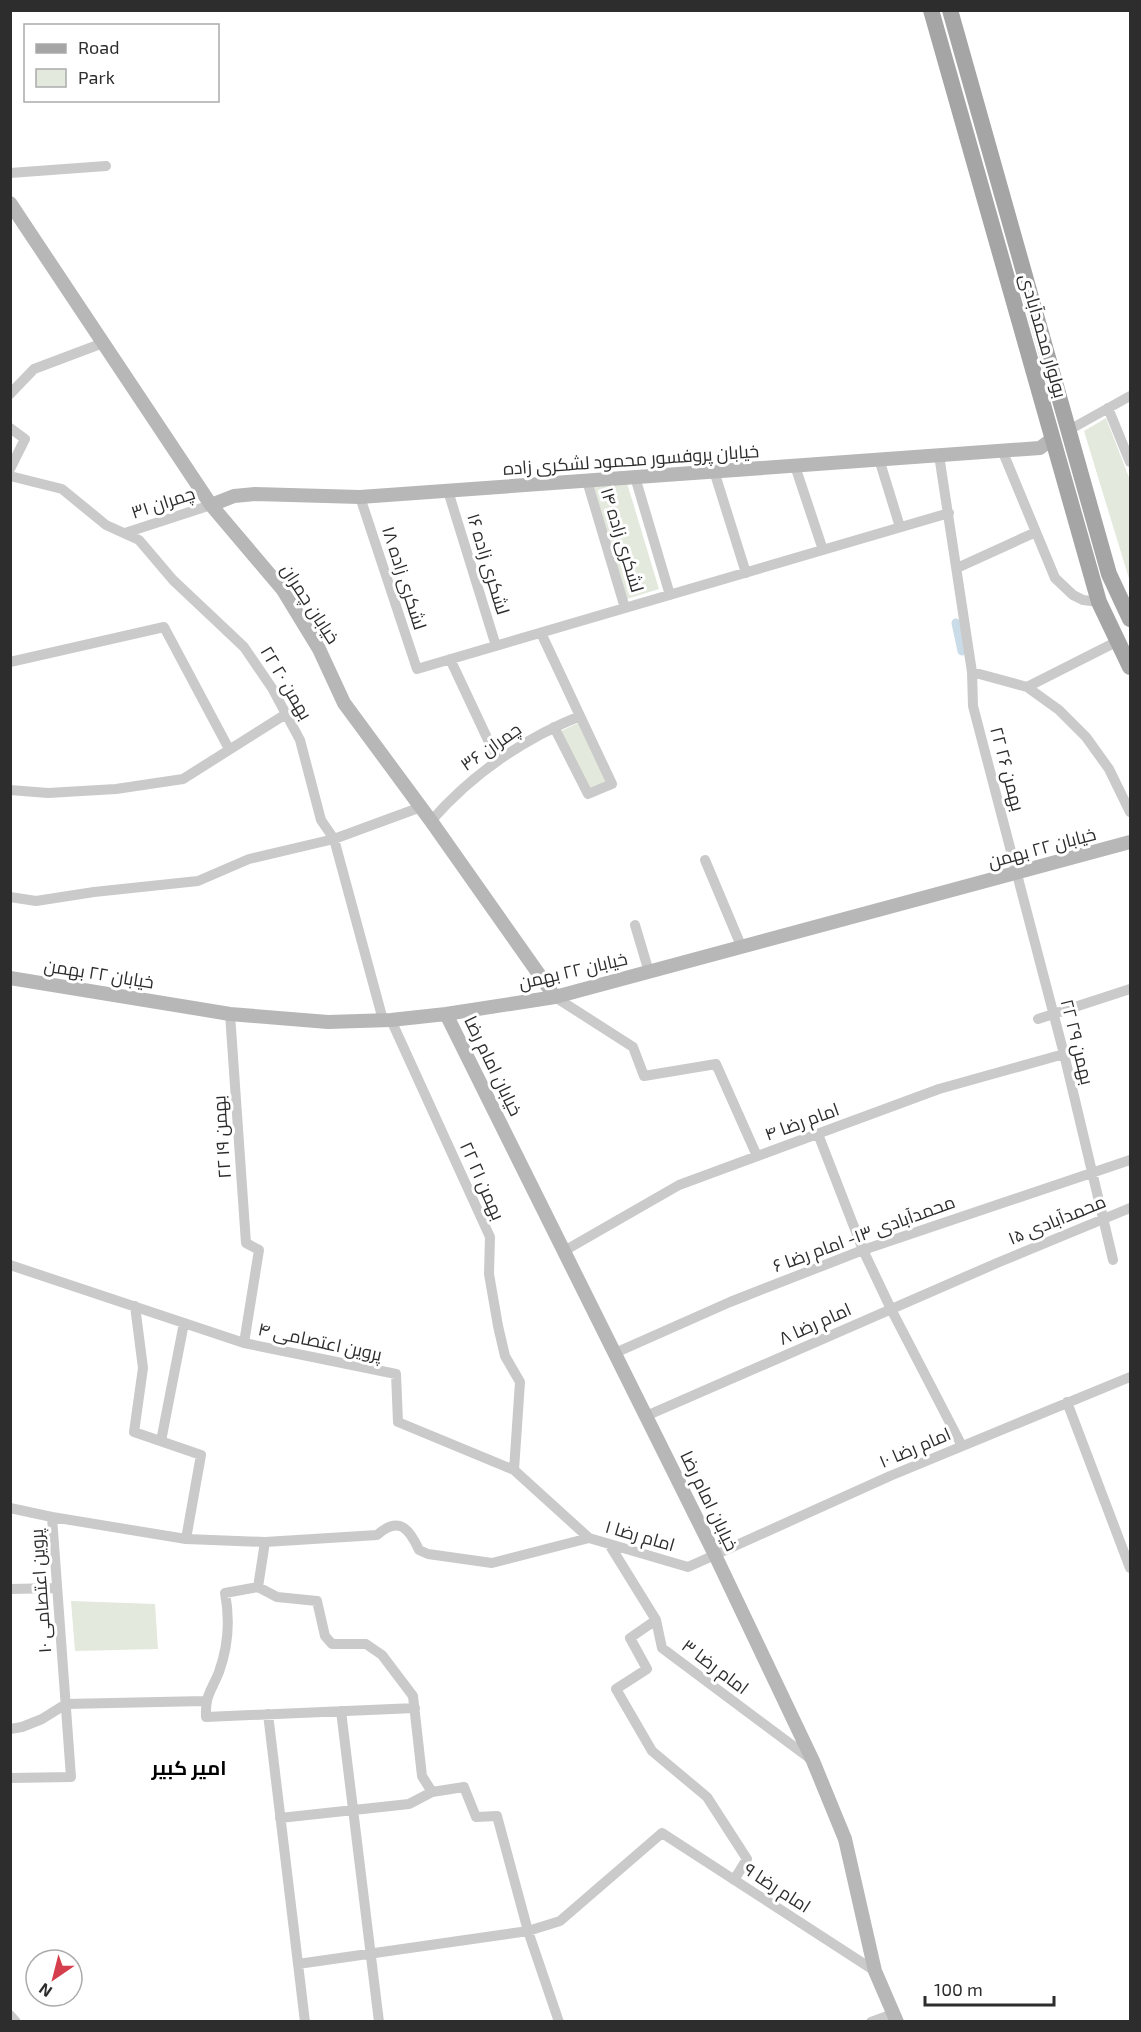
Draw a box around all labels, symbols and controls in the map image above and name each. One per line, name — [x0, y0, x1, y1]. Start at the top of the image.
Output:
legend — [24, 24, 219, 102]
text: Road — [78, 36, 119, 58]
text: Park — [78, 66, 115, 88]
street label: بولوار محمدآبادی — [1015, 271, 1072, 401]
street label: خیابان پروفسور محمود لشکری زاده — [502, 439, 760, 481]
street label: چمران ۳۱ — [128, 481, 198, 525]
street label: لشکری زاده ١۴ — [596, 485, 649, 595]
street label: لشکری زاده ١۶ — [462, 510, 515, 617]
street label: لشکری زاده ۱۸ — [377, 523, 432, 632]
street label: خیابان چمران — [275, 559, 345, 649]
street label: ۲۲ بهمن ۲۰ — [255, 641, 318, 724]
street label: چمران ۳۶ — [456, 717, 526, 777]
street label: ۲۲ بهمن ۲۶ — [985, 724, 1030, 814]
street label: خیابان ۲۲ بهمن — [985, 822, 1099, 873]
street label: خیابان ۲۲ بهمن — [516, 947, 630, 994]
street label: خیابان ۲۲ بهمن — [42, 953, 156, 994]
street label: ۲۲ بهمن ۲۹ — [1056, 997, 1099, 1087]
street label: خیابان امام رضا — [458, 1012, 528, 1120]
street label: ۲۲ بهمن ۱۹ — [207, 1095, 236, 1179]
street label: امام رضا ۴ — [761, 1097, 843, 1147]
street label: ۲۲ بهمن ۲۱ — [455, 1138, 510, 1224]
street label: محمدآبادی ۱۳- امام رضا ۶ — [770, 1190, 958, 1278]
street label: محمدآبادی ۱۵ — [1005, 1190, 1109, 1250]
street label: امام رضا ۸ — [775, 1297, 855, 1351]
street label: پروین اعتصامی ۴ — [256, 1317, 384, 1367]
street label: امام رضا ۱۰ — [875, 1422, 955, 1474]
street label: خیابان امام رضا — [674, 1447, 744, 1555]
street label: امام رضا ۱ — [602, 1515, 678, 1557]
street label: پروین اعتصامی ۱۰ — [25, 1528, 57, 1654]
street label: امام رضا ۳ — [677, 1634, 753, 1700]
district label: امیر کبیر — [150, 1755, 227, 1780]
street label: امام رضا ۹ — [739, 1857, 815, 1919]
north arrow — [24, 1948, 84, 2008]
scale bar — [925, 1969, 1054, 2007]
text: 100 m — [934, 1978, 983, 2000]
text: N — [35, 1980, 55, 2002]

